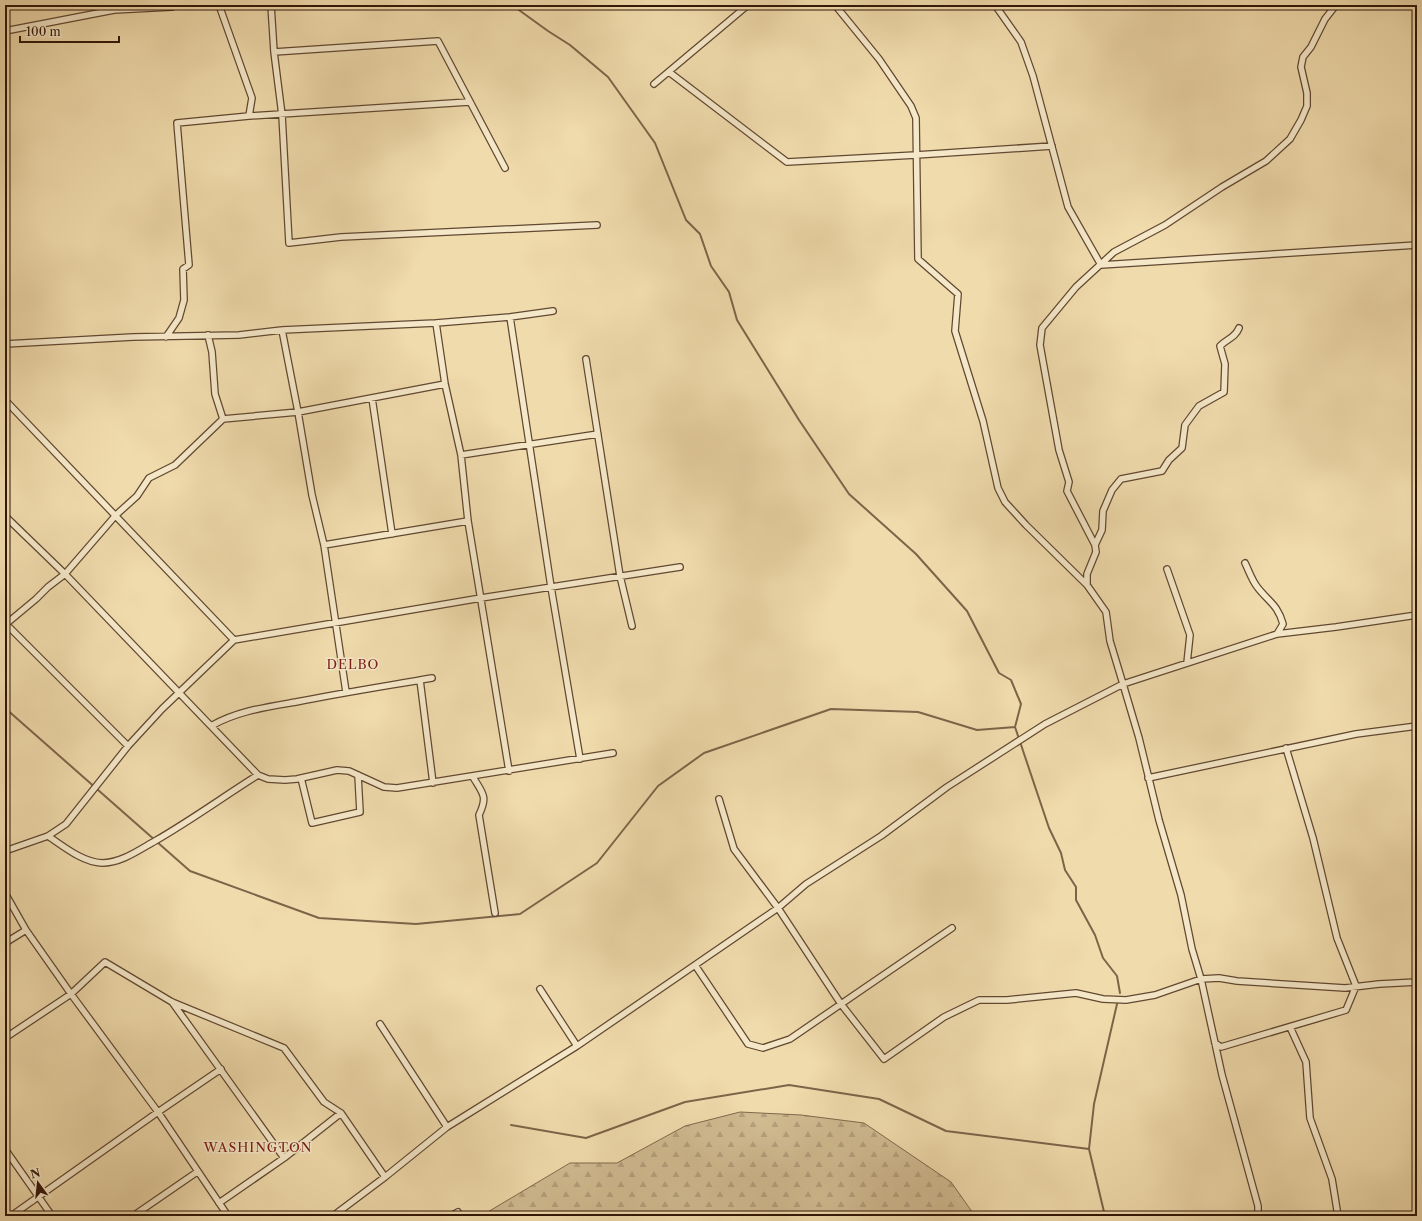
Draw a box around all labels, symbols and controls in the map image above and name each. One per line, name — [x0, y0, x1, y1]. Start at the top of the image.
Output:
scale bar — [20, 18, 119, 44]
text: 100 m — [26, 24, 61, 39]
district label: DELBO — [327, 656, 379, 672]
district label: WASHINGTON — [203, 1139, 312, 1155]
north arrow — [18, 1163, 58, 1203]
text: N — [29, 1165, 42, 1181]

